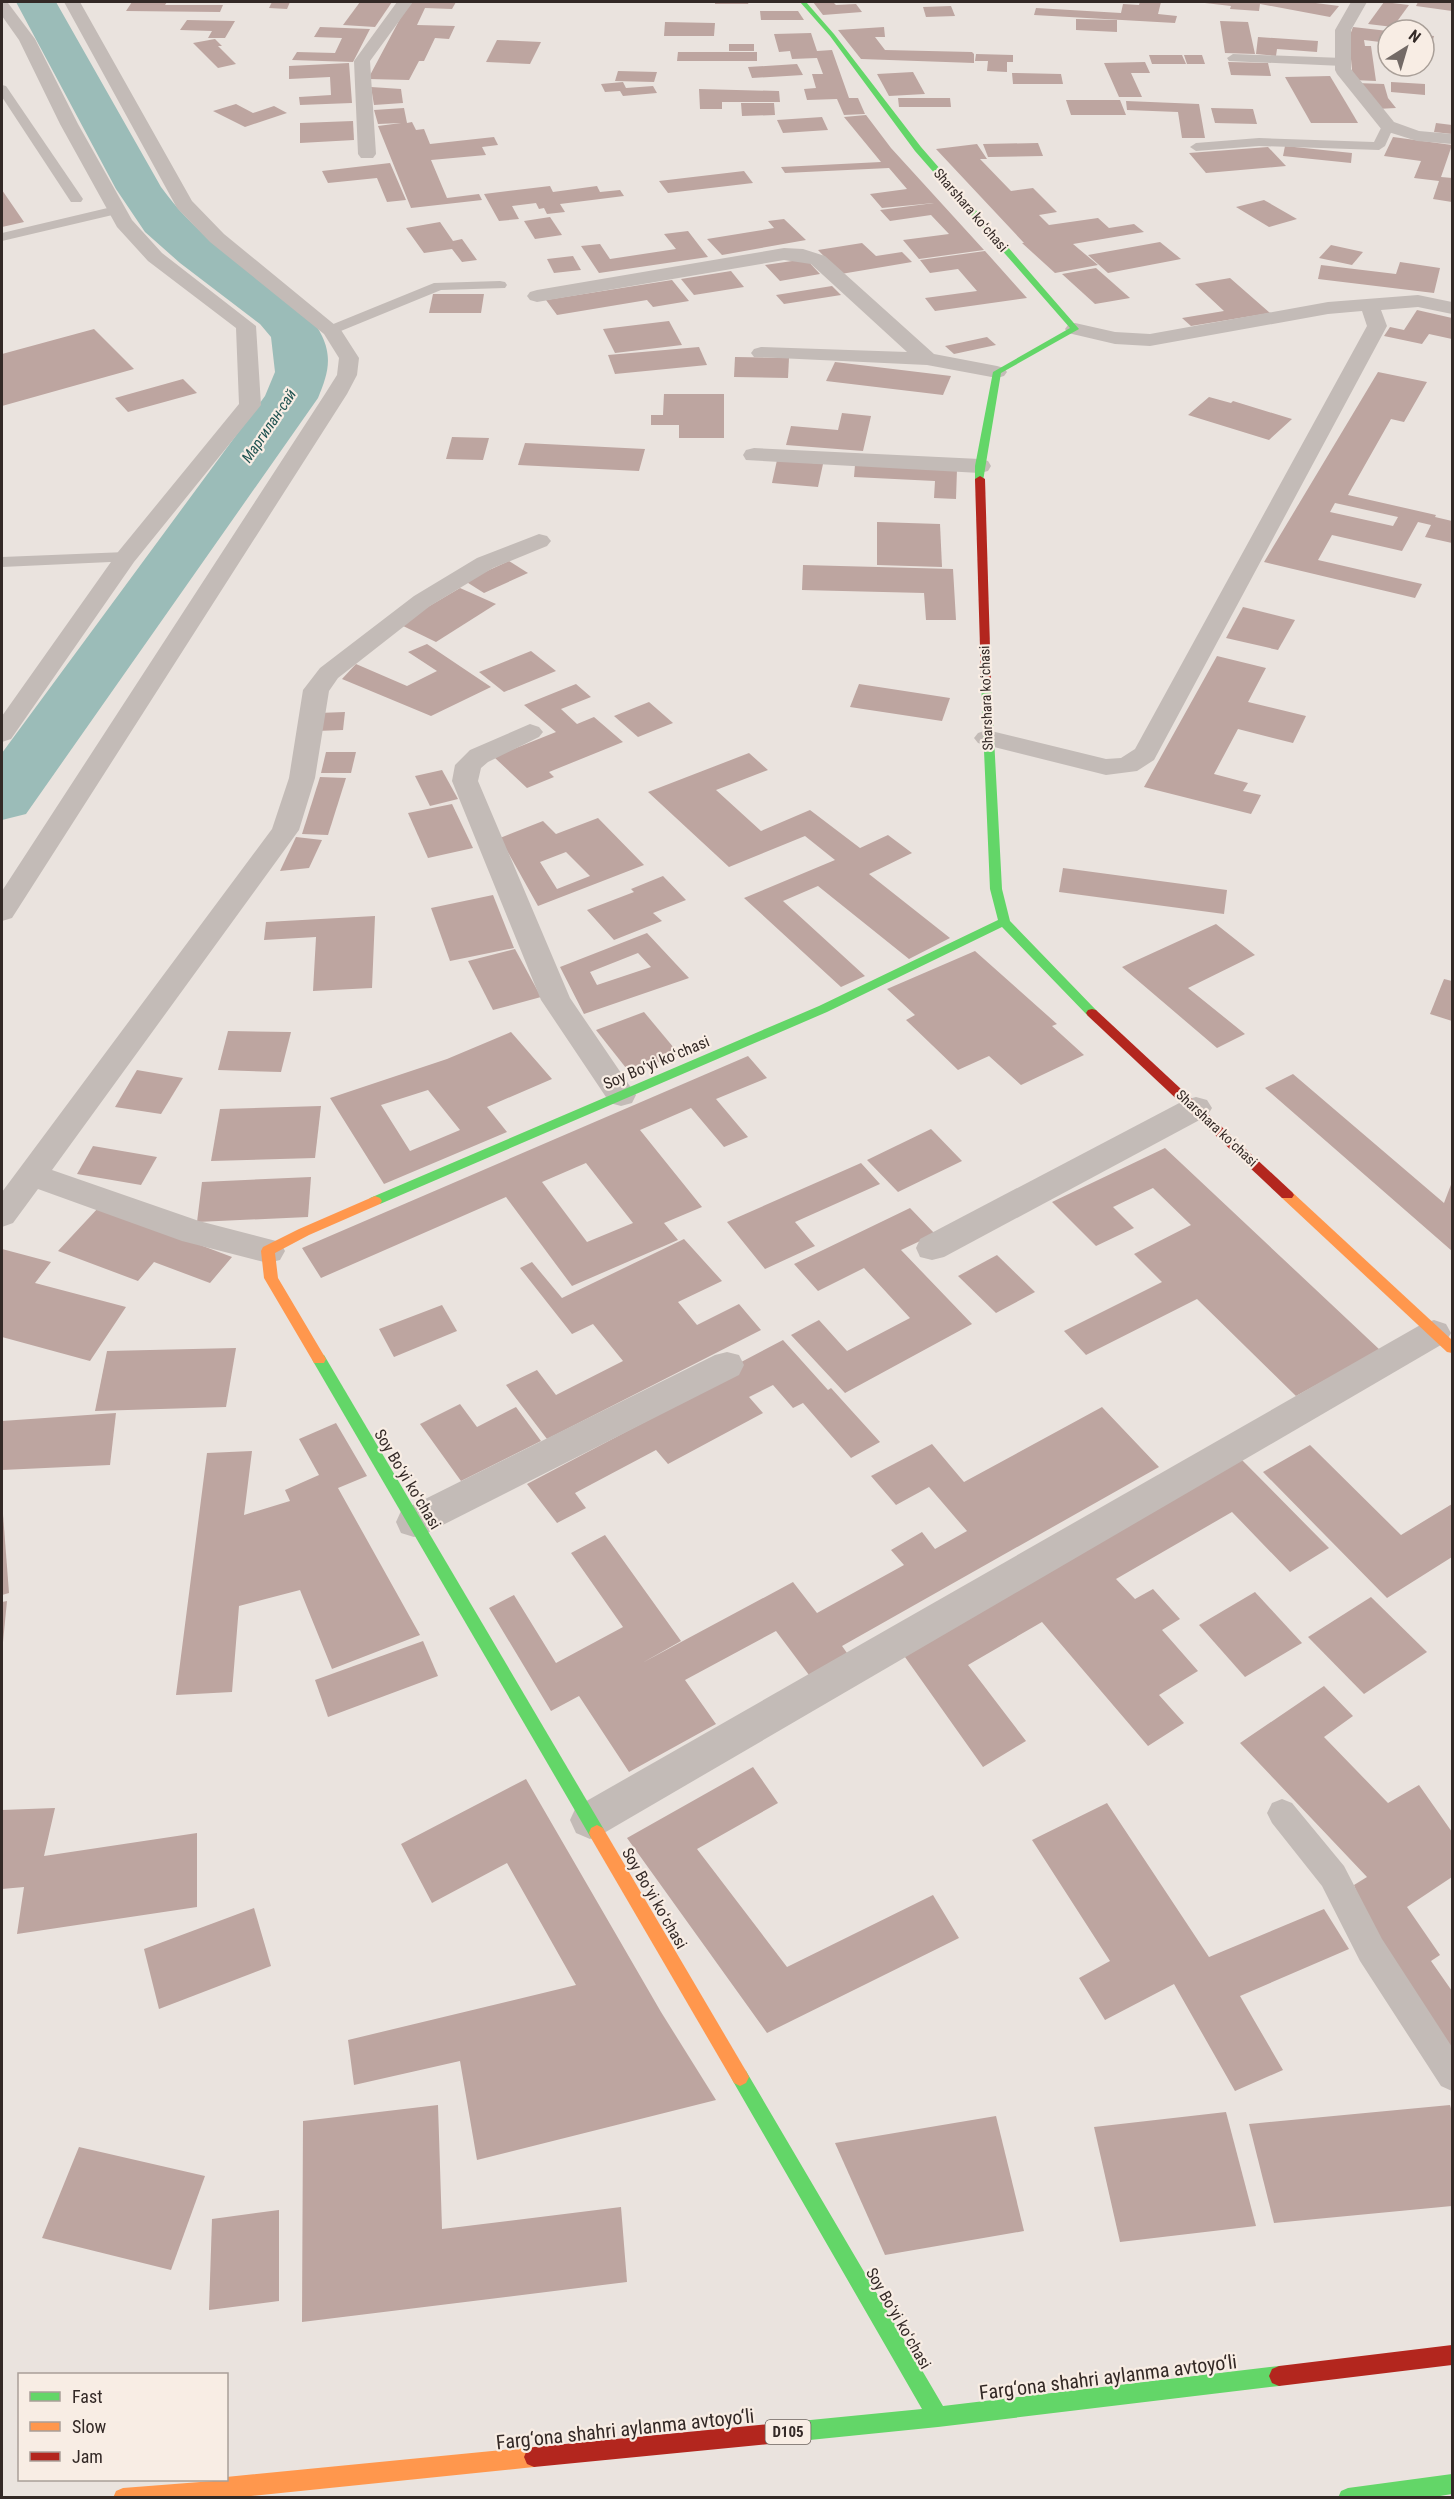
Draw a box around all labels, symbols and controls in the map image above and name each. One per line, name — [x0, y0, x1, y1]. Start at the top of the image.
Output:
north arrow — [1376, 18, 1436, 78]
text: N — [1405, 26, 1424, 47]
street label: Sharshara koʻchasi — [931, 165, 1011, 255]
water label: Маргилан-сай — [238, 386, 300, 466]
street label: Sharshara koʻchasi — [976, 645, 996, 751]
street label: Soy Boʻyi koʻchasi — [600, 1032, 712, 1093]
street label: Sharshara koʻchasi — [1173, 1086, 1261, 1170]
street label: Soy Boʻyi koʻchasi — [370, 1426, 445, 1533]
street label: Soy Boʻyi koʻchasi — [618, 1844, 691, 1952]
street label: Soy Boʻyi koʻchasi — [862, 2264, 935, 2372]
street label: Farg‘ona shahri aylanma avtoyo‘li — [978, 2349, 1238, 2405]
legend — [18, 2373, 228, 2481]
text: Fast — [72, 2386, 103, 2407]
street label: Farg‘ona shahri aylanma avtoyo‘li — [495, 2403, 755, 2455]
text: Slow — [72, 2416, 107, 2437]
road number: D105 — [766, 2420, 810, 2444]
text: Jam — [72, 2446, 103, 2467]

